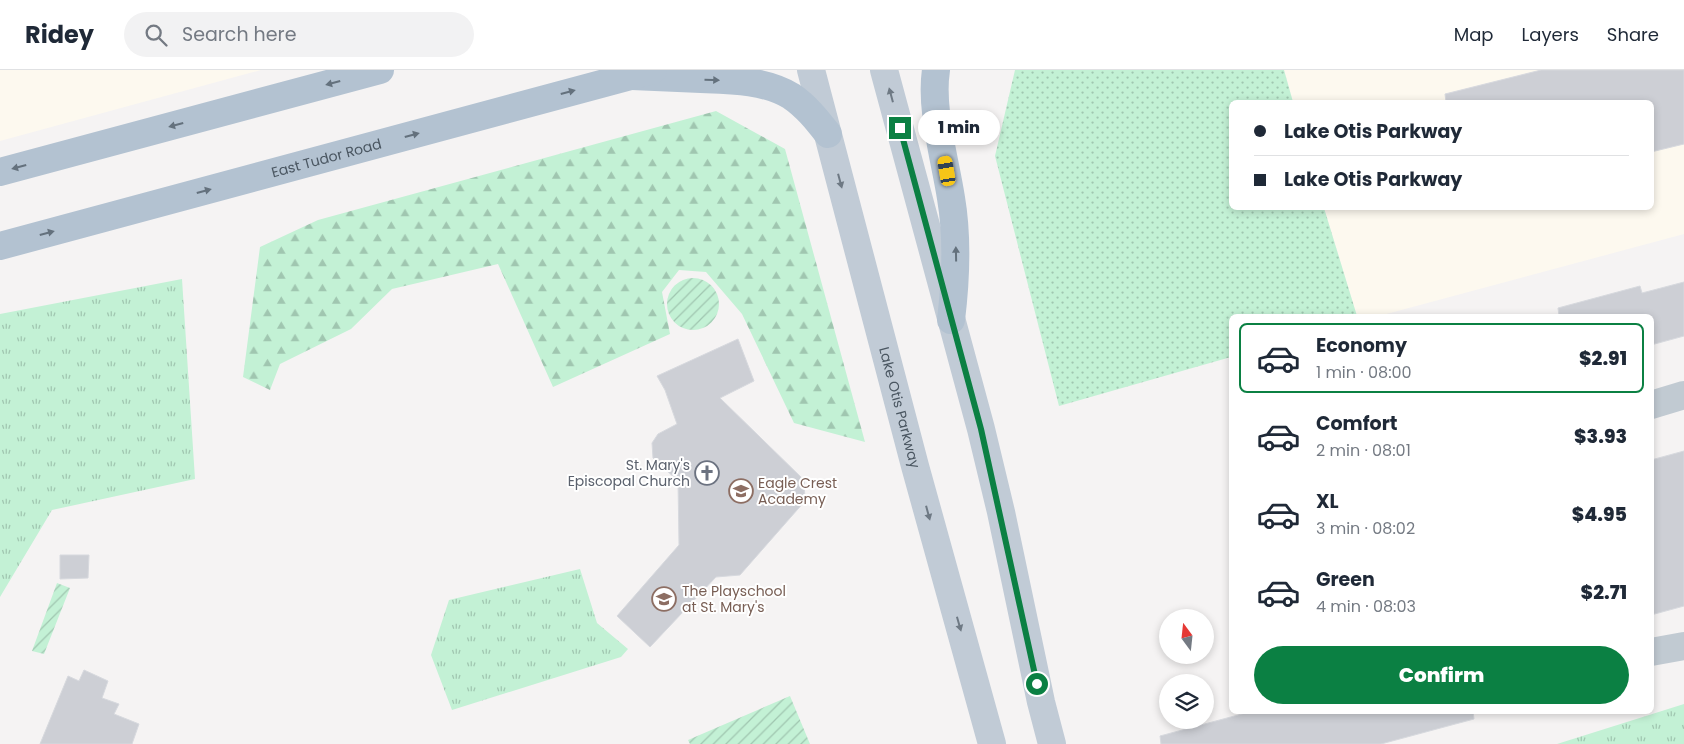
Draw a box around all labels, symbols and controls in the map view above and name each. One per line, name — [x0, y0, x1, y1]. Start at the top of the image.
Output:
search box — [124, 12, 474, 57]
text: Ridey — [25, 18, 94, 51]
icon: search — [142, 21, 170, 49]
text: Search here — [182, 21, 296, 48]
text: Map — [1454, 22, 1494, 47]
text: Layers — [1522, 22, 1579, 47]
text: Share — [1607, 22, 1659, 47]
one-way arrow — [704, 76, 720, 84]
one-way arrow — [325, 79, 340, 87]
one-way arrow — [887, 87, 895, 102]
one-way arrow — [561, 88, 576, 96]
callout: 1 min — [918, 110, 1000, 146]
text: 1 min — [938, 116, 980, 139]
route end — [889, 117, 911, 139]
text: Lake Otis Parkway — [1284, 118, 1462, 145]
one-way arrow — [168, 121, 183, 129]
one-way arrow — [404, 130, 419, 138]
street label: East Tudor Road — [269, 134, 384, 182]
car — [937, 155, 956, 187]
one-way arrow — [11, 163, 26, 171]
text: Lake Otis Parkway — [1284, 166, 1462, 193]
one-way arrow — [837, 174, 845, 189]
one-way arrow — [196, 187, 212, 195]
one-way arrow — [40, 229, 55, 237]
one-way arrow — [951, 245, 959, 261]
text: Economy — [1316, 332, 1407, 359]
icon: car — [1256, 336, 1301, 381]
street label: Lake Otis Parkway — [874, 345, 925, 471]
text: $2.91 — [1579, 345, 1627, 372]
text: 1 min · 08:00 — [1316, 361, 1412, 384]
text: Comfort — [1316, 410, 1398, 437]
icon: car — [1256, 414, 1301, 459]
text: $3.93 — [1574, 423, 1627, 450]
text: 2 min · 08:01 — [1316, 439, 1411, 462]
place label: St. Mary's Episcopal Church — [568, 455, 690, 491]
church icon: St. Mary's Episcopal Church — [694, 460, 720, 486]
place label: Eagle Crest Academy — [758, 473, 837, 509]
school or university icon: Eagle Crest Academy — [728, 478, 754, 504]
text: XL — [1316, 488, 1339, 515]
icon: car — [1256, 492, 1301, 537]
text: $4.95 — [1572, 501, 1627, 528]
one-way arrow — [924, 505, 932, 521]
text: 3 min · 08:02 — [1316, 517, 1415, 540]
text: Green — [1316, 566, 1375, 593]
icon: car — [1256, 570, 1301, 615]
text: $2.71 — [1581, 579, 1627, 606]
place label: The Playschool at St. Mary's — [682, 581, 786, 617]
school or university icon: The Playschool at St. Mary's — [651, 586, 677, 612]
text: 4 min · 08:03 — [1316, 595, 1416, 618]
north arrow — [1159, 609, 1214, 664]
map controls — [1159, 609, 1214, 729]
one-way arrow — [955, 617, 963, 632]
button: Confirm — [1254, 646, 1629, 704]
route start — [1026, 673, 1048, 695]
button: layers — [1159, 674, 1214, 729]

